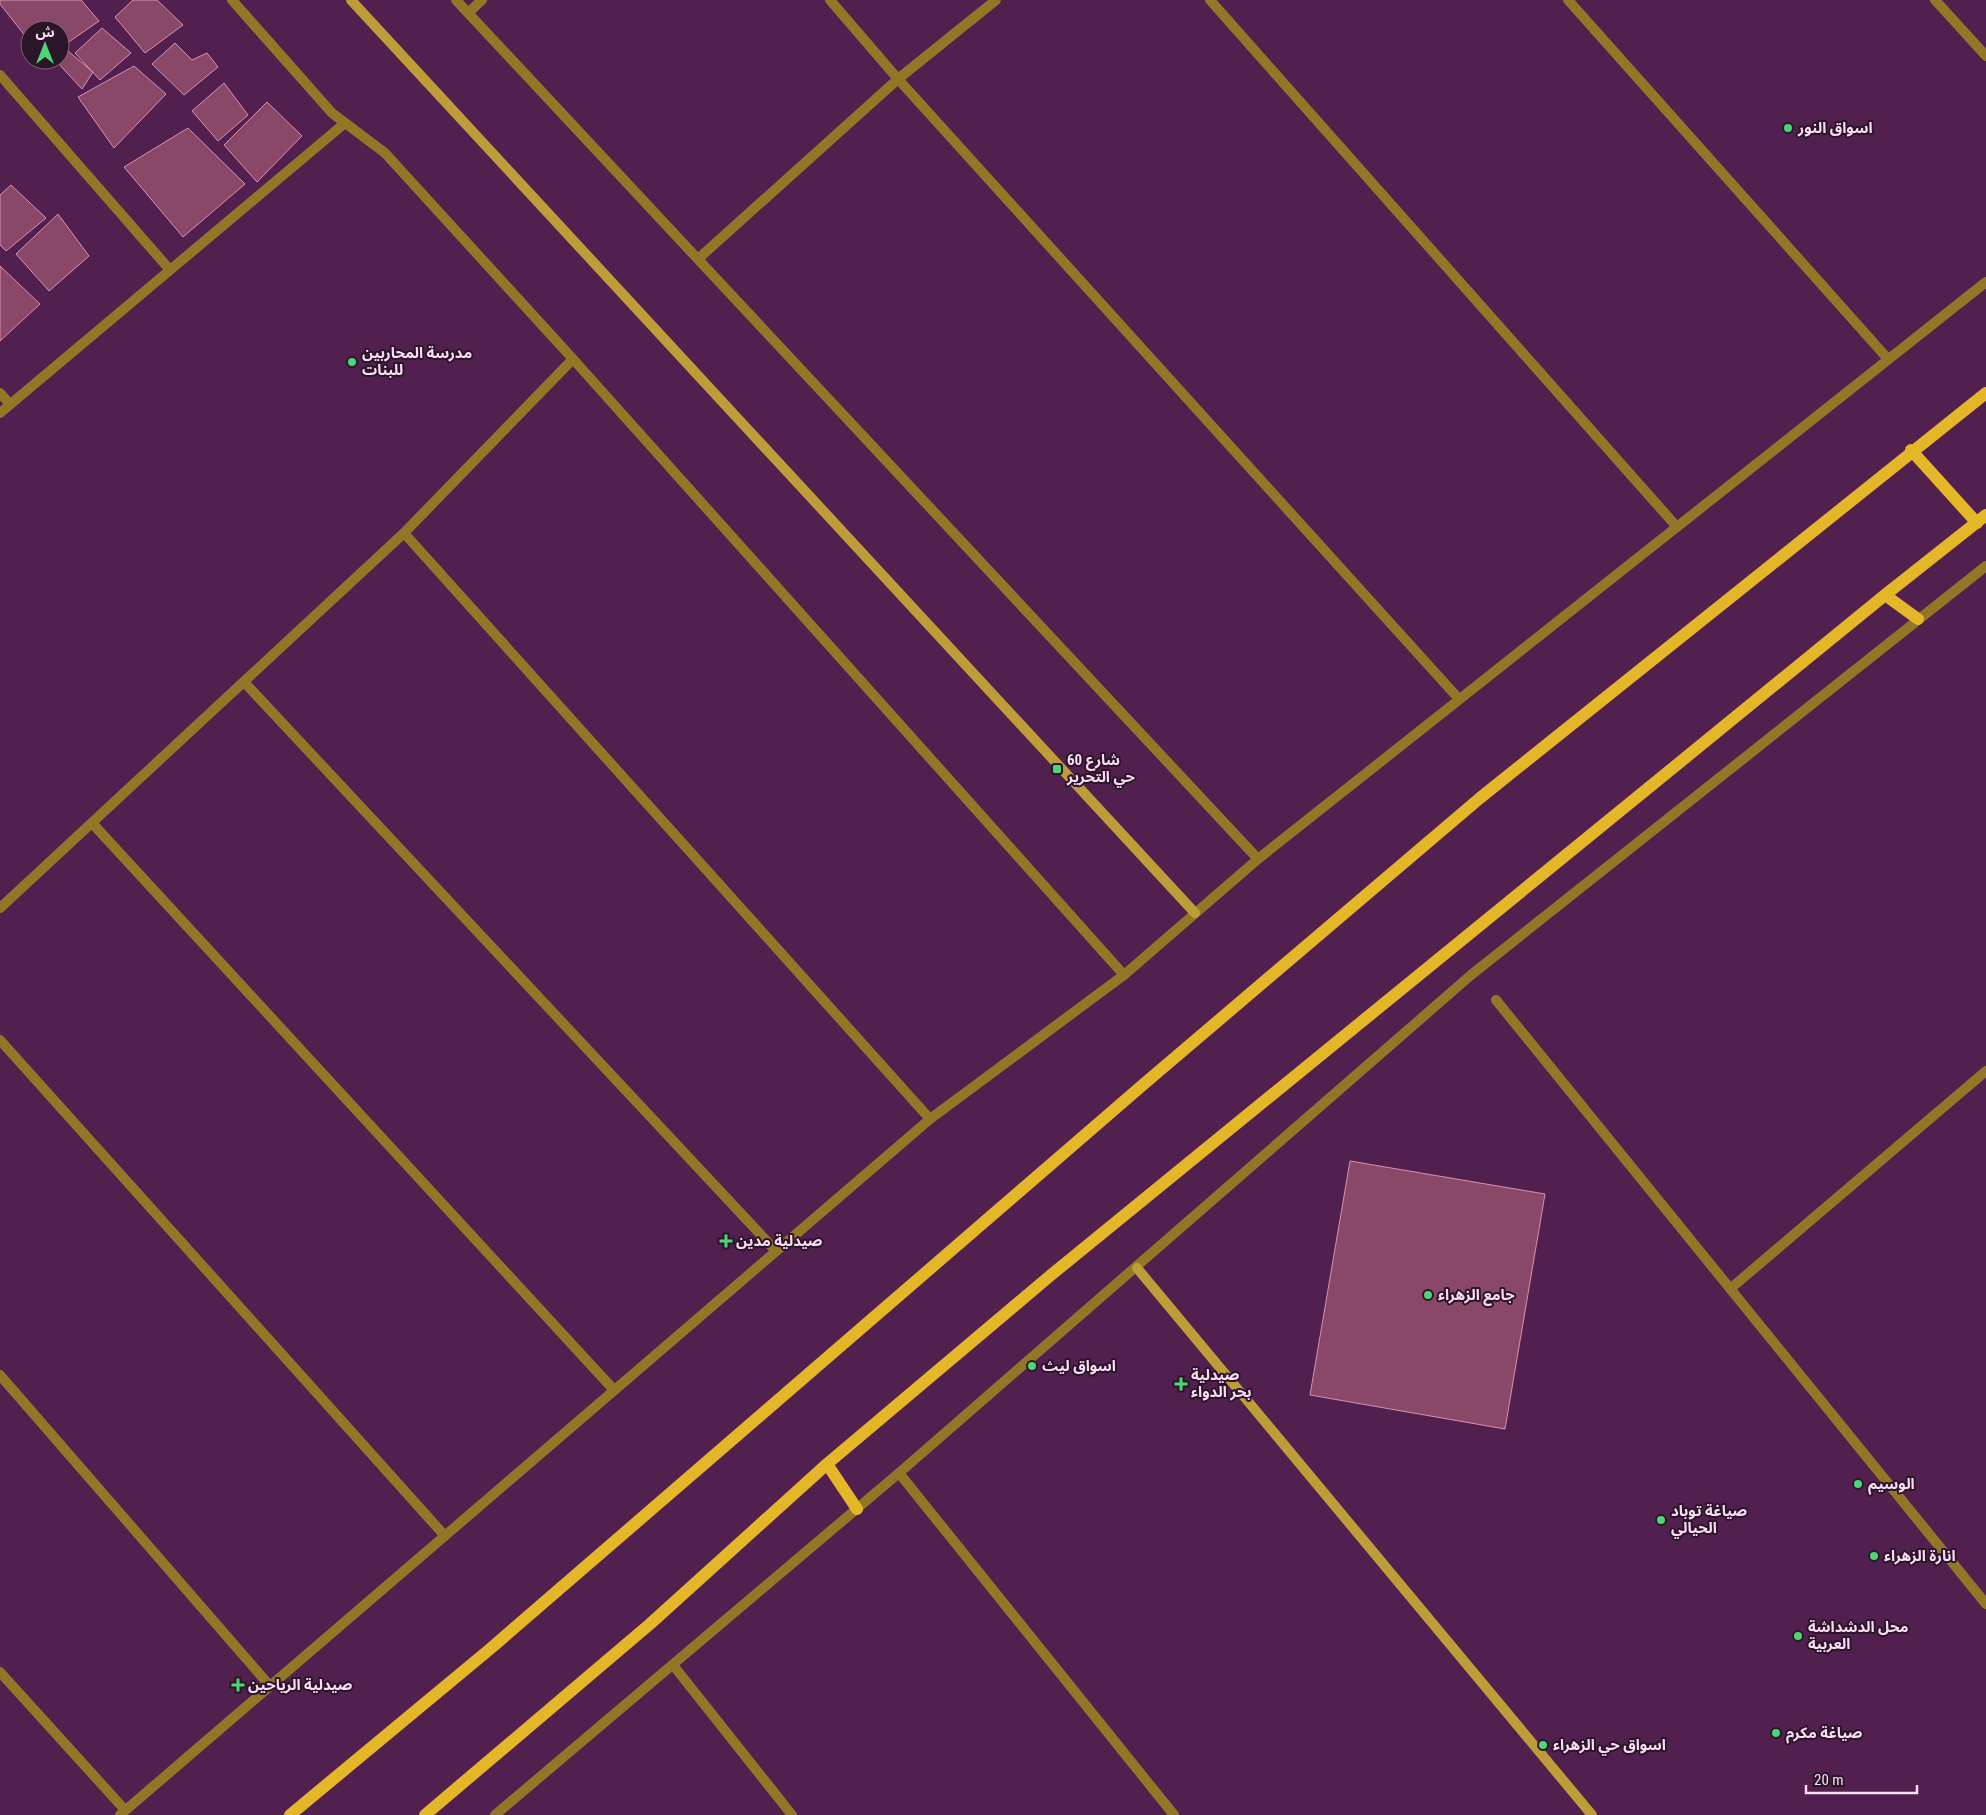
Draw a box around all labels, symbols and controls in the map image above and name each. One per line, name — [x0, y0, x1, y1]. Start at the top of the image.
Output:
north arrow — [20, 20, 70, 70]
text: ش — [35, 24, 55, 40]
place label: اسواق النور — [1797, 119, 1873, 137]
marker: اسواق النور — [1782, 122, 1794, 134]
place label: مدرسة المحاربين للبنات — [362, 344, 472, 379]
marker: مدرسة المحاربين للبنات — [346, 356, 358, 368]
place label: شارع 60 حي التحرير — [1066, 751, 1135, 788]
marker: شارع 60 حي التحرير — [1051, 763, 1063, 775]
place label: صيدلية مدين — [736, 1232, 823, 1250]
marker: صيدلية مدين — [720, 1235, 732, 1247]
place label: جامع الزهراء — [1438, 1286, 1515, 1306]
marker: جامع الزهراء — [1422, 1289, 1434, 1301]
place label: اسواق ليث — [1042, 1357, 1116, 1375]
marker: اسواق ليث — [1026, 1360, 1038, 1372]
place label: صيدلية بحر الدواء — [1191, 1366, 1252, 1401]
marker: صيدلية بحر الدواء — [1175, 1378, 1187, 1390]
place label: الوسيم — [1868, 1475, 1915, 1495]
marker: الوسيم — [1852, 1478, 1864, 1490]
place label: صياغة توباد الحيالي — [1671, 1502, 1748, 1539]
marker: صياغة توباد الحيالي — [1655, 1514, 1667, 1526]
place label: انارة الزهراء — [1884, 1547, 1956, 1565]
marker: انارة الزهراء — [1868, 1550, 1880, 1562]
place label: محل الدشداشة العربية — [1808, 1618, 1908, 1653]
marker: محل الدشداشة العربية — [1792, 1630, 1804, 1642]
place label: صيدلية الرياحين — [248, 1676, 353, 1694]
marker: صيدلية الرياحين — [232, 1679, 244, 1691]
place label: صياغة مكرم — [1786, 1724, 1863, 1744]
marker: صياغة مكرم — [1770, 1727, 1782, 1739]
place label: اسواق حي الزهراء — [1553, 1736, 1666, 1756]
marker: اسواق حي الزهراء — [1537, 1739, 1549, 1751]
scale bar — [1806, 1762, 1917, 1794]
text: 20 m — [1814, 1771, 1844, 1789]

